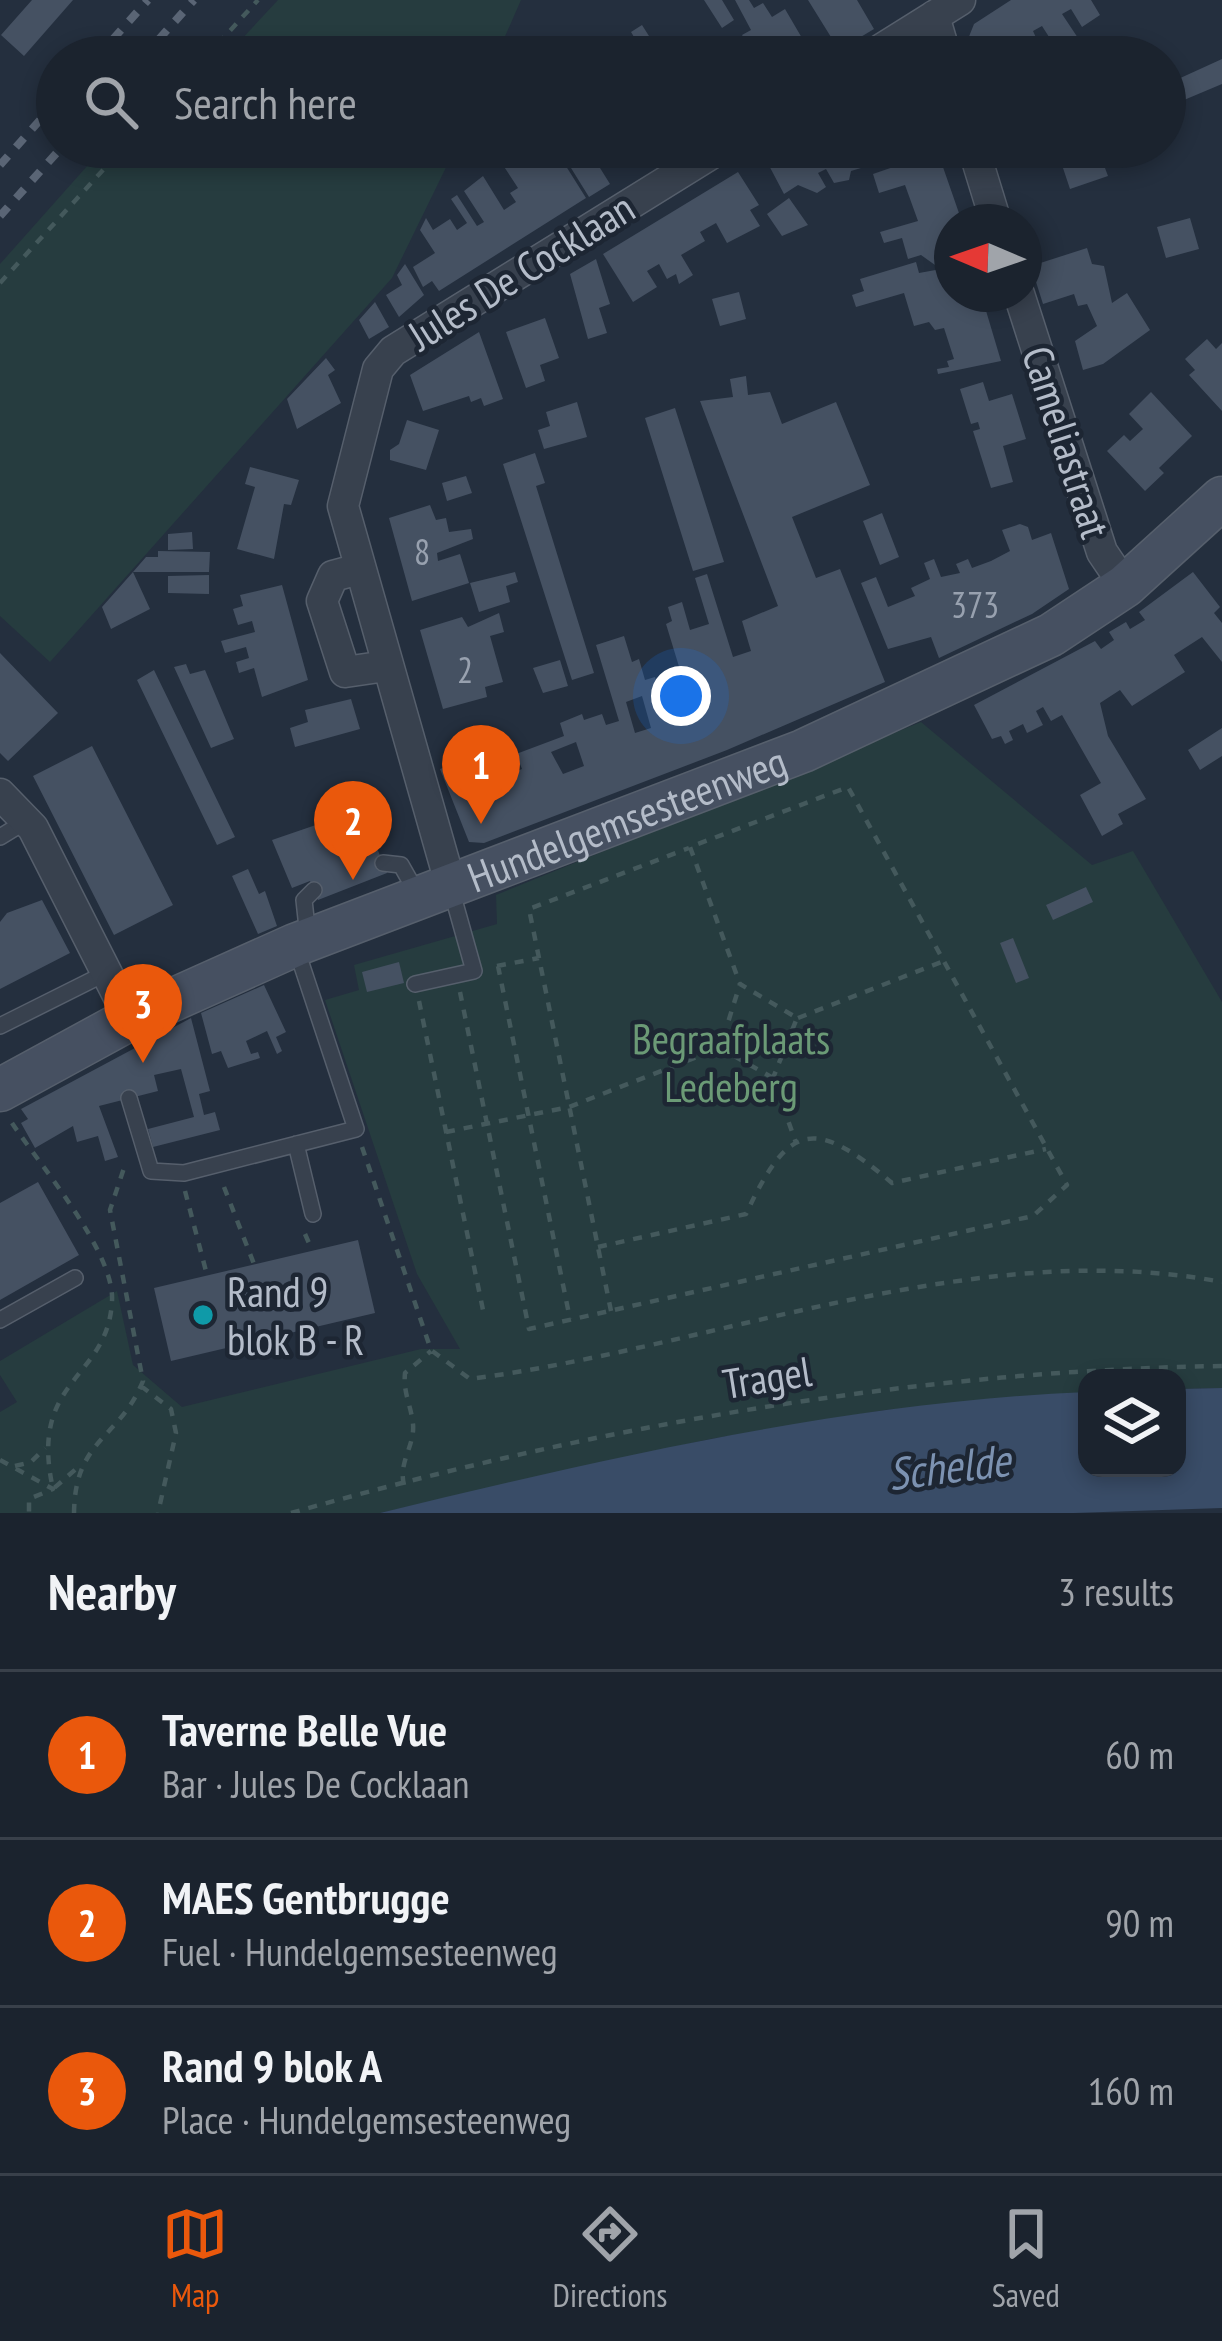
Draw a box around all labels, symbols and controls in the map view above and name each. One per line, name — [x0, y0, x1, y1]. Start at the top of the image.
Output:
search box — [36, 36, 1186, 168]
icon: search — [78, 69, 144, 135]
text: Search here — [174, 73, 357, 131]
street label: Jules De Cocklaan — [396, 180, 644, 363]
north arrow — [934, 204, 1042, 312]
street label: Cameliastraat — [1010, 339, 1124, 545]
house number: 8 — [414, 528, 430, 575]
house number: 373 — [951, 581, 999, 628]
house number: 2 — [457, 646, 473, 693]
your location — [651, 666, 711, 726]
pin: 1 — [442, 725, 520, 824]
street label: Hundelgemsesteenweg — [460, 733, 794, 904]
pin: 2 — [314, 781, 392, 880]
pin: 3 — [104, 964, 182, 1063]
park label: Begraafplaats Ledeberg — [632, 1011, 830, 1114]
place label: Rand 9 blok B - R — [227, 1264, 364, 1367]
marker: Rand 9 blok B - R — [190, 1302, 216, 1328]
street label: Tragel — [719, 1343, 815, 1411]
map controls — [1078, 1369, 1186, 1477]
button: layers — [1078, 1369, 1186, 1477]
water label: Schelde — [885, 1429, 1016, 1502]
text: Nearby — [48, 1558, 176, 1624]
text: 3 results — [1058, 1566, 1174, 1617]
text: Taverne Belle Vue — [162, 1700, 447, 1758]
text: 1 — [78, 1729, 96, 1780]
text: 60 m — [1105, 1729, 1174, 1780]
text: Bar · Jules De Cocklaan — [162, 1758, 469, 1809]
text: MAES Gentbrugge — [162, 1868, 450, 1926]
text: 2 — [78, 1897, 96, 1948]
text: 90 m — [1105, 1897, 1174, 1948]
text: Fuel · Hundelgemsesteenweg — [162, 1926, 558, 1977]
text: Rand 9 blok A — [162, 2036, 382, 2094]
text: 3 — [78, 2065, 96, 2116]
text: 160 m — [1088, 2065, 1174, 2116]
text: Place · Hundelgemsesteenweg — [162, 2094, 571, 2145]
tab: Map — [162, 2201, 228, 2316]
tab: Directions — [553, 2201, 667, 2316]
tab: Saved — [992, 2201, 1060, 2316]

